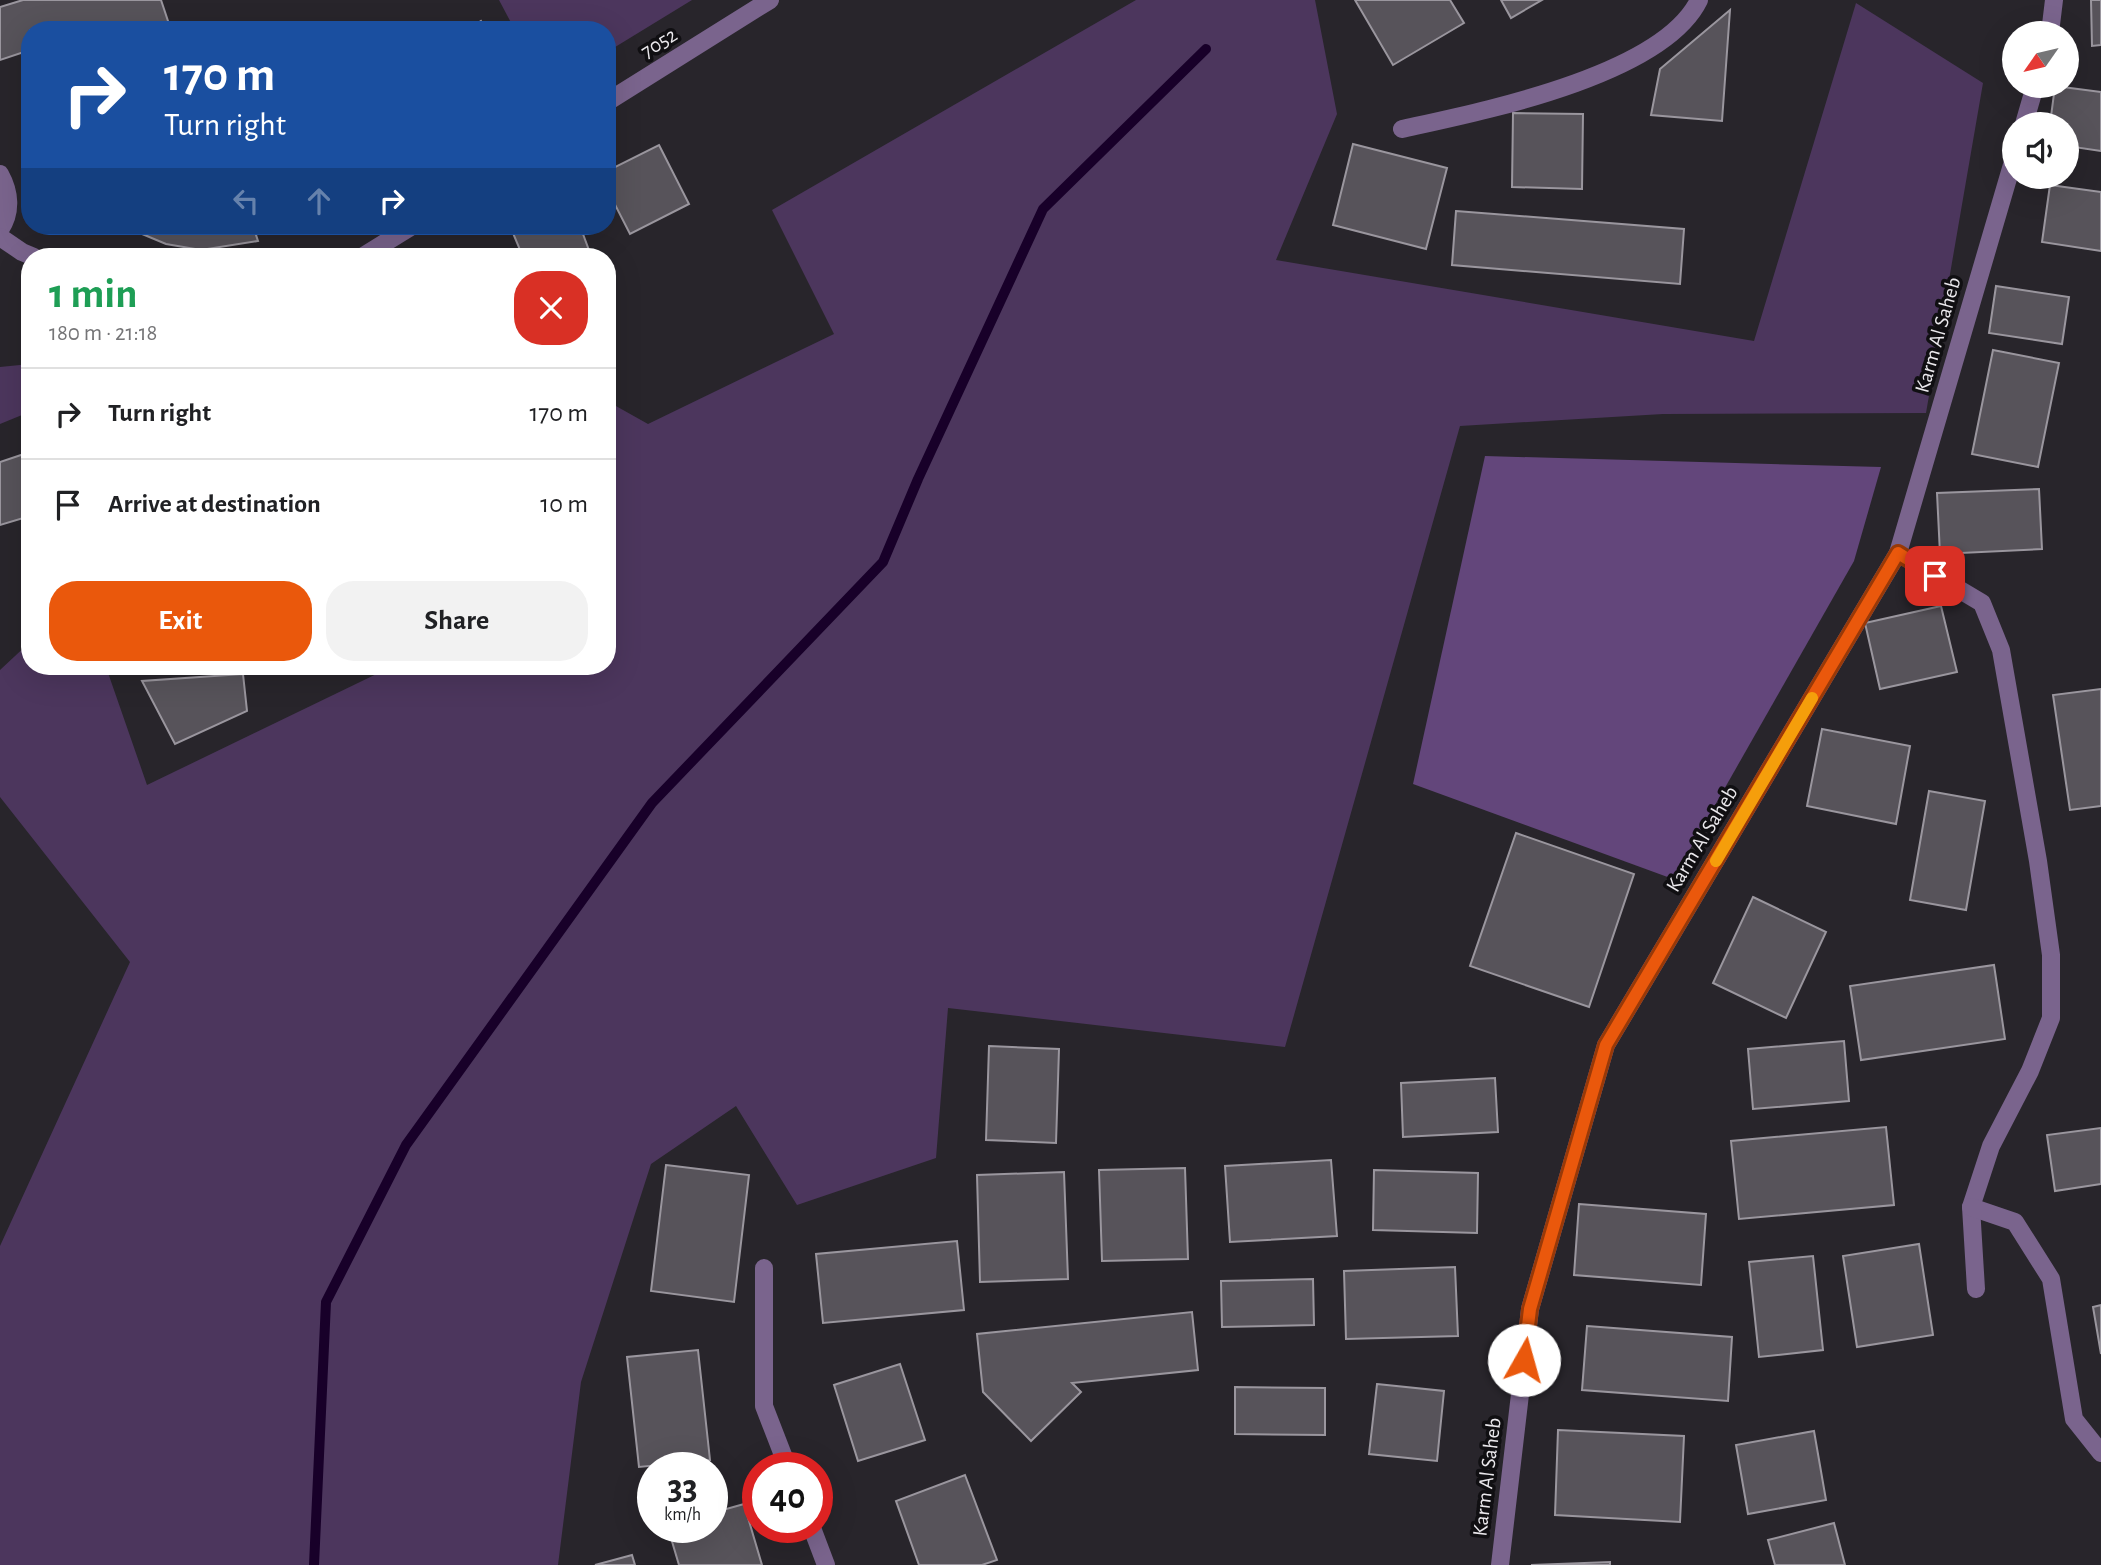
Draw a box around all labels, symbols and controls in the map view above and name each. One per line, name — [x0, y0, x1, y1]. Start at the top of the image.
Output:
north arrow — [2002, 21, 2079, 98]
map controls — [2002, 21, 2079, 189]
street label: 7052 — [637, 24, 681, 62]
icon: right — [49, 49, 140, 140]
text: 170 m — [164, 51, 275, 100]
text: Turn right — [164, 109, 286, 141]
button: sound — [2002, 112, 2079, 189]
icon: left — [227, 182, 265, 220]
icon: ahead — [300, 182, 338, 220]
icon: right — [373, 182, 411, 220]
button: close — [514, 271, 588, 345]
text: 1 min — [49, 273, 138, 315]
street label: Karm Al Saheb — [1911, 275, 1965, 395]
text: 180 m · 21:18 — [49, 322, 157, 345]
icon: right — [49, 395, 87, 433]
text: Turn right — [108, 400, 211, 426]
text: 170 m — [529, 400, 588, 426]
icon: arrive — [49, 486, 87, 524]
text: Arrive at destination — [108, 491, 321, 517]
text: 10 m — [540, 491, 588, 517]
pin — [1905, 546, 1965, 606]
icon: arrive — [1916, 557, 1954, 595]
button: Exit — [49, 581, 312, 661]
button: Share — [326, 581, 588, 661]
street label: Karm Al Saheb — [1662, 783, 1742, 895]
position arrow — [1487, 1323, 1561, 1397]
street label: Karm Al Saheb — [1469, 1417, 1505, 1537]
speed limit sign: 40 — [742, 1452, 833, 1543]
text: 33 — [667, 1471, 698, 1506]
text: km/h — [664, 1506, 701, 1524]

